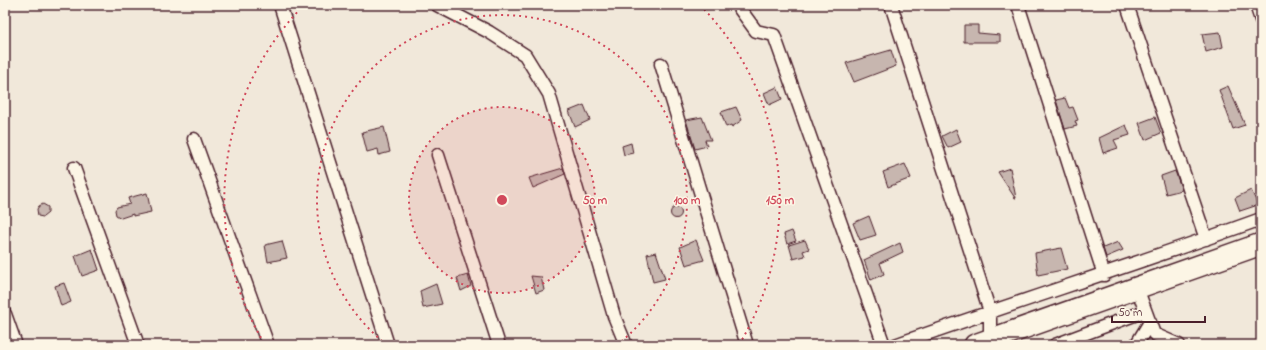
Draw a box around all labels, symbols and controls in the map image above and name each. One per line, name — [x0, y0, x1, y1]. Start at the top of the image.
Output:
text: 50 m — [583, 192, 608, 210]
text: 100 m — [674, 192, 701, 210]
text: 150 m — [766, 192, 795, 210]
centre of rings — [495, 193, 509, 207]
scale bar — [1112, 298, 1205, 324]
text: 50 m — [1118, 304, 1142, 322]

